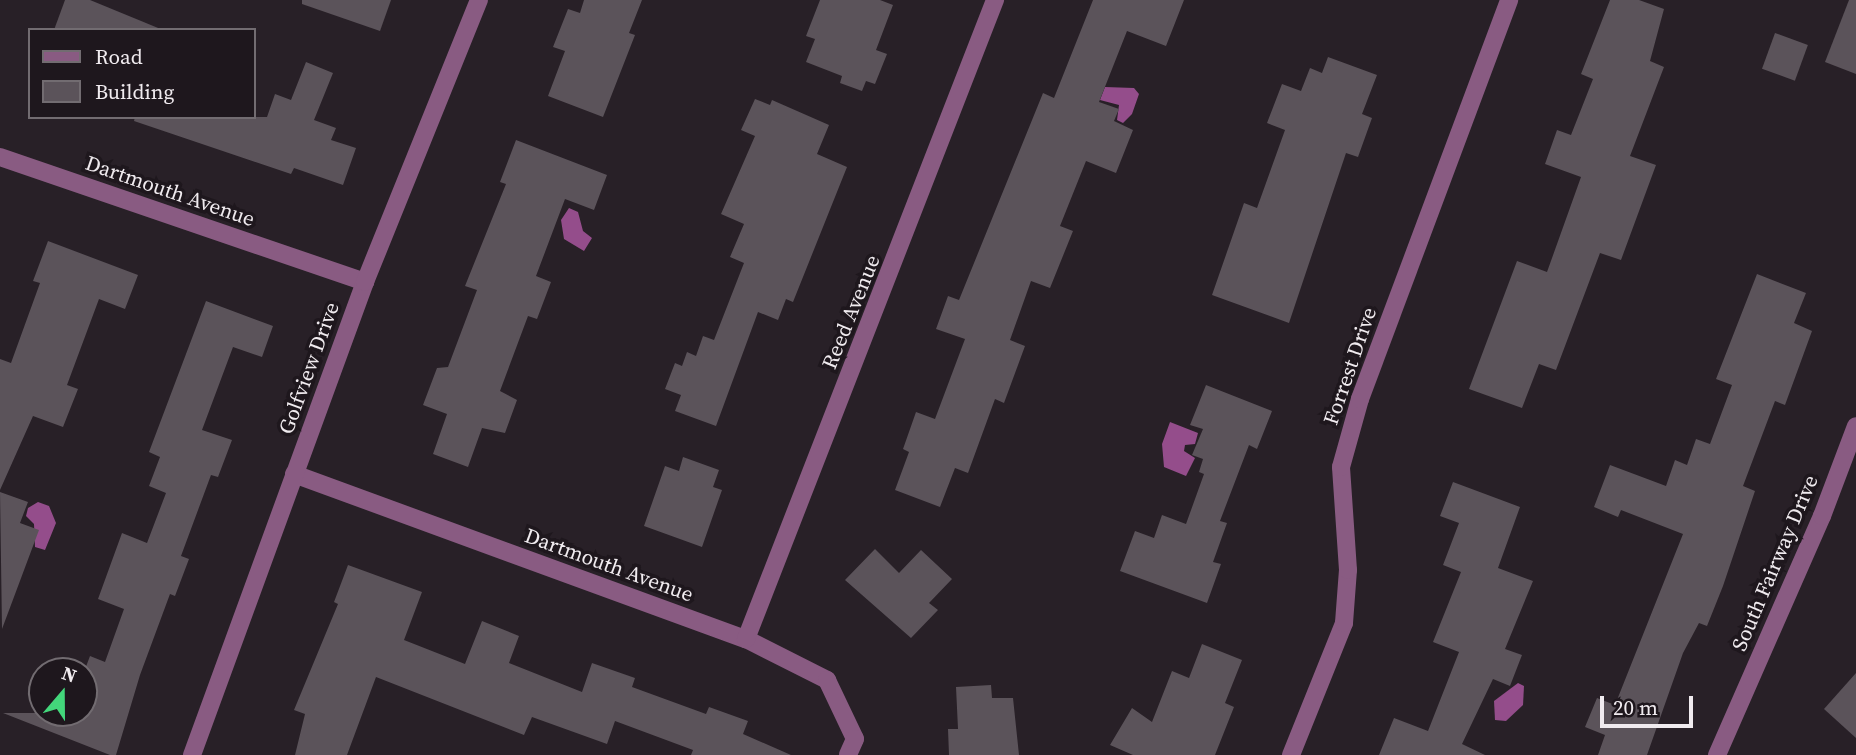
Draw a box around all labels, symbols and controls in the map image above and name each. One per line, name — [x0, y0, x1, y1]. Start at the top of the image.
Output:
legend — [28, 28, 256, 119]
text: Road — [95, 42, 143, 71]
text: Building — [95, 77, 174, 106]
street label: Dartmouth Avenue — [82, 150, 258, 232]
street label: Reed Avenue — [817, 251, 885, 373]
street label: Golfview Drive — [273, 299, 345, 437]
street label: Forrest Drive — [1318, 304, 1382, 428]
street label: South Fairway Drive — [1727, 471, 1823, 655]
street label: Dartmouth Avenue — [521, 523, 697, 607]
north arrow — [28, 657, 98, 727]
text: N — [59, 660, 80, 689]
scale bar — [1604, 682, 1697, 726]
text: 20 m — [1613, 693, 1658, 722]

